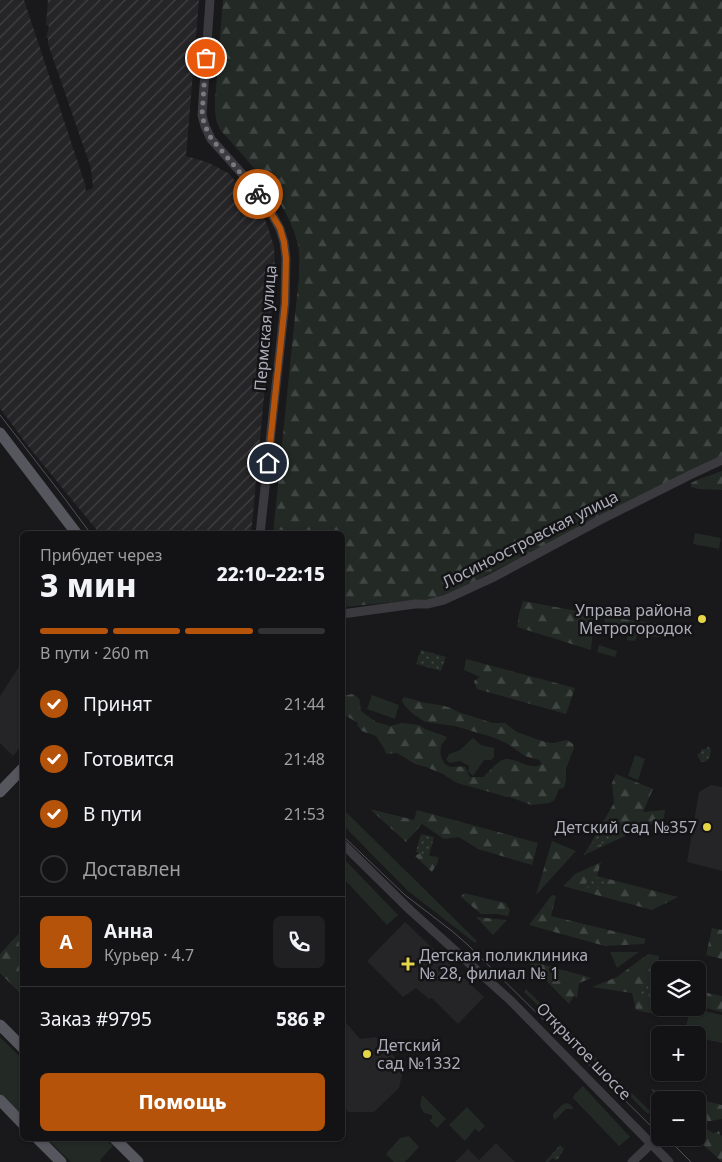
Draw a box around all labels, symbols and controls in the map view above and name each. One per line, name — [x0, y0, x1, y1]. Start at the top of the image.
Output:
pin — [185, 37, 227, 79]
icon: bag — [192, 44, 220, 72]
courier — [233, 169, 283, 219]
icon: bike — [244, 180, 272, 208]
street label: Пермская улица — [249, 264, 281, 392]
pin — [247, 442, 289, 484]
icon: home — [254, 449, 282, 477]
street label: Лосиноостровская улица — [438, 485, 622, 593]
text: Прибудет через — [40, 544, 162, 566]
text: 22:10–22:15 — [217, 561, 325, 587]
text: 3 мин — [40, 563, 137, 606]
place label: Управа района Метрогородок — [575, 599, 692, 639]
marker: Управа района Метрогородок — [696, 613, 708, 625]
text: В пути · 260 m — [40, 642, 149, 664]
icon: check — [40, 690, 68, 718]
text: Принят — [83, 691, 152, 717]
text: 21:44 — [284, 693, 325, 715]
icon: check — [40, 745, 68, 773]
text: Готовится — [83, 746, 174, 772]
text: 21:48 — [284, 748, 325, 770]
icon: check — [40, 800, 68, 828]
text: В пути — [83, 801, 142, 827]
text: 21:53 — [284, 803, 325, 825]
place label: Детский сад №357 — [555, 816, 697, 838]
marker: Детский сад №357 — [701, 821, 713, 833]
text: Доставлен — [83, 856, 181, 882]
button: phone — [273, 916, 325, 968]
text: Анна — [104, 918, 153, 944]
text: А — [59, 929, 73, 955]
text: Курьер · 4.7 — [104, 944, 194, 966]
place label: Детская поликлиника № 28, филиал № 1 — [419, 944, 588, 984]
marker: Детская поликлиника № 28, филиал № 1 — [401, 957, 415, 971]
map controls — [651, 961, 706, 1146]
button: layers — [651, 961, 706, 1016]
street label: Открытое шоссе — [532, 997, 636, 1105]
text: Заказ #9795 — [40, 1006, 152, 1032]
text: 586 ₽ — [276, 1006, 325, 1032]
button: + — [651, 1026, 706, 1081]
place label: Детский сад №1332 — [377, 1034, 461, 1074]
marker: Детский сад №1332 — [361, 1048, 373, 1060]
button: Помощь — [40, 1073, 325, 1131]
button: − — [651, 1091, 706, 1146]

